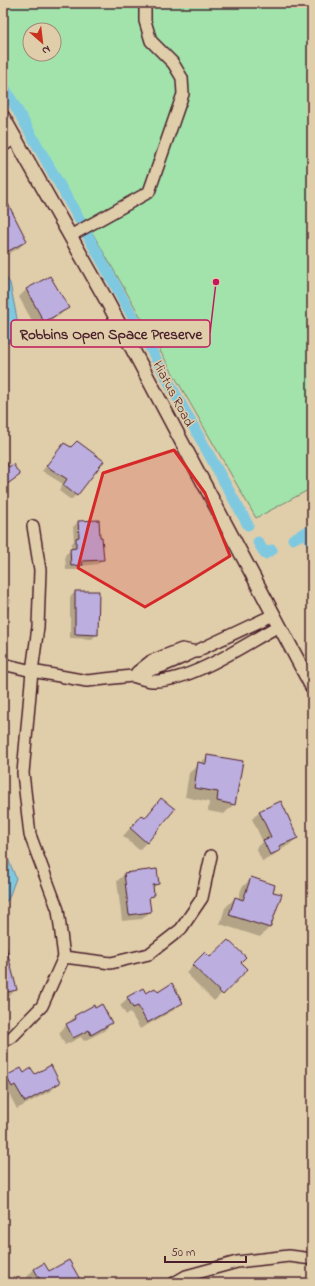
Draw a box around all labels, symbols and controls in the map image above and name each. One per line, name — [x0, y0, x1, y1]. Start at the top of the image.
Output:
north arrow — [22, 22, 62, 62]
text: N — [39, 41, 53, 59]
callout: Robbins Open Space Preserve — [11, 320, 210, 347]
text: Robbins Open Space Preserve — [19, 324, 204, 346]
street label: Hiatus Road — [147, 357, 199, 431]
scale bar — [165, 1238, 246, 1264]
text: 50 m — [171, 1244, 195, 1262]

